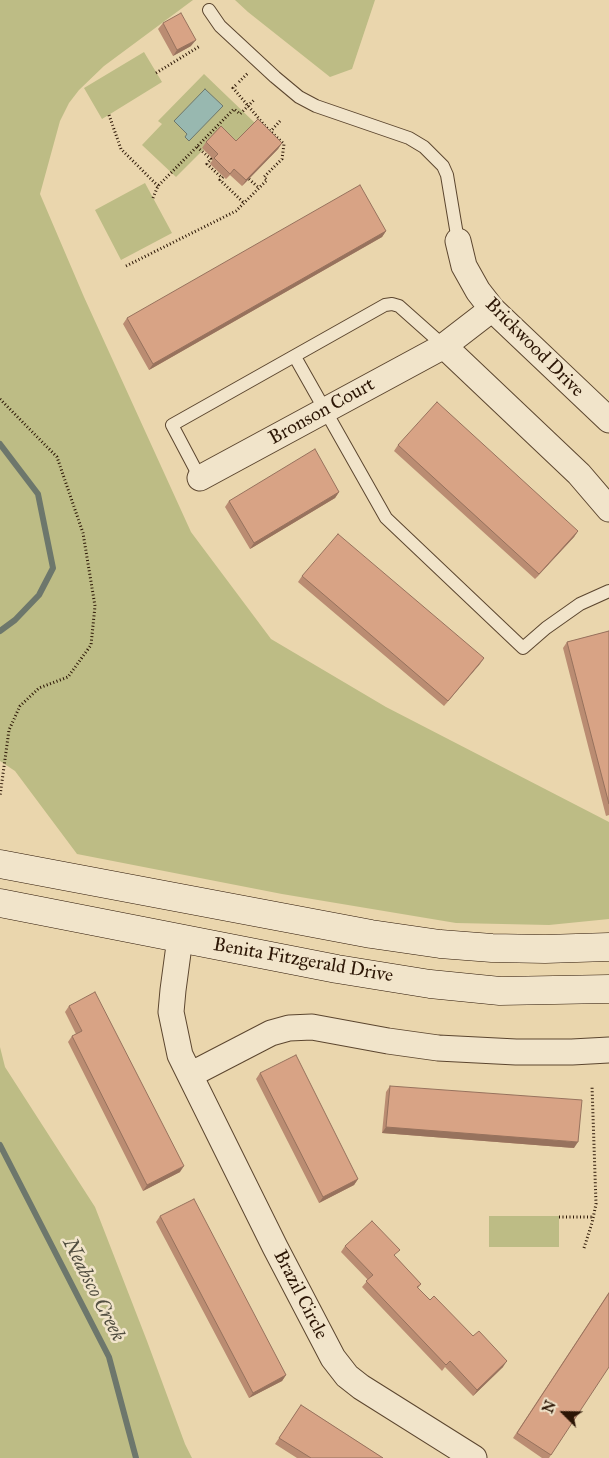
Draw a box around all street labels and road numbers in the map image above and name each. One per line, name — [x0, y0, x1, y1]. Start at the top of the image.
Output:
street label: Brickwood Drive — [480, 294, 588, 402]
street label: Bronson Court — [265, 374, 379, 450]
street label: Benita Fitzgerald Drive — [211, 934, 395, 988]
street label: Brazil Circle — [268, 1247, 332, 1343]

